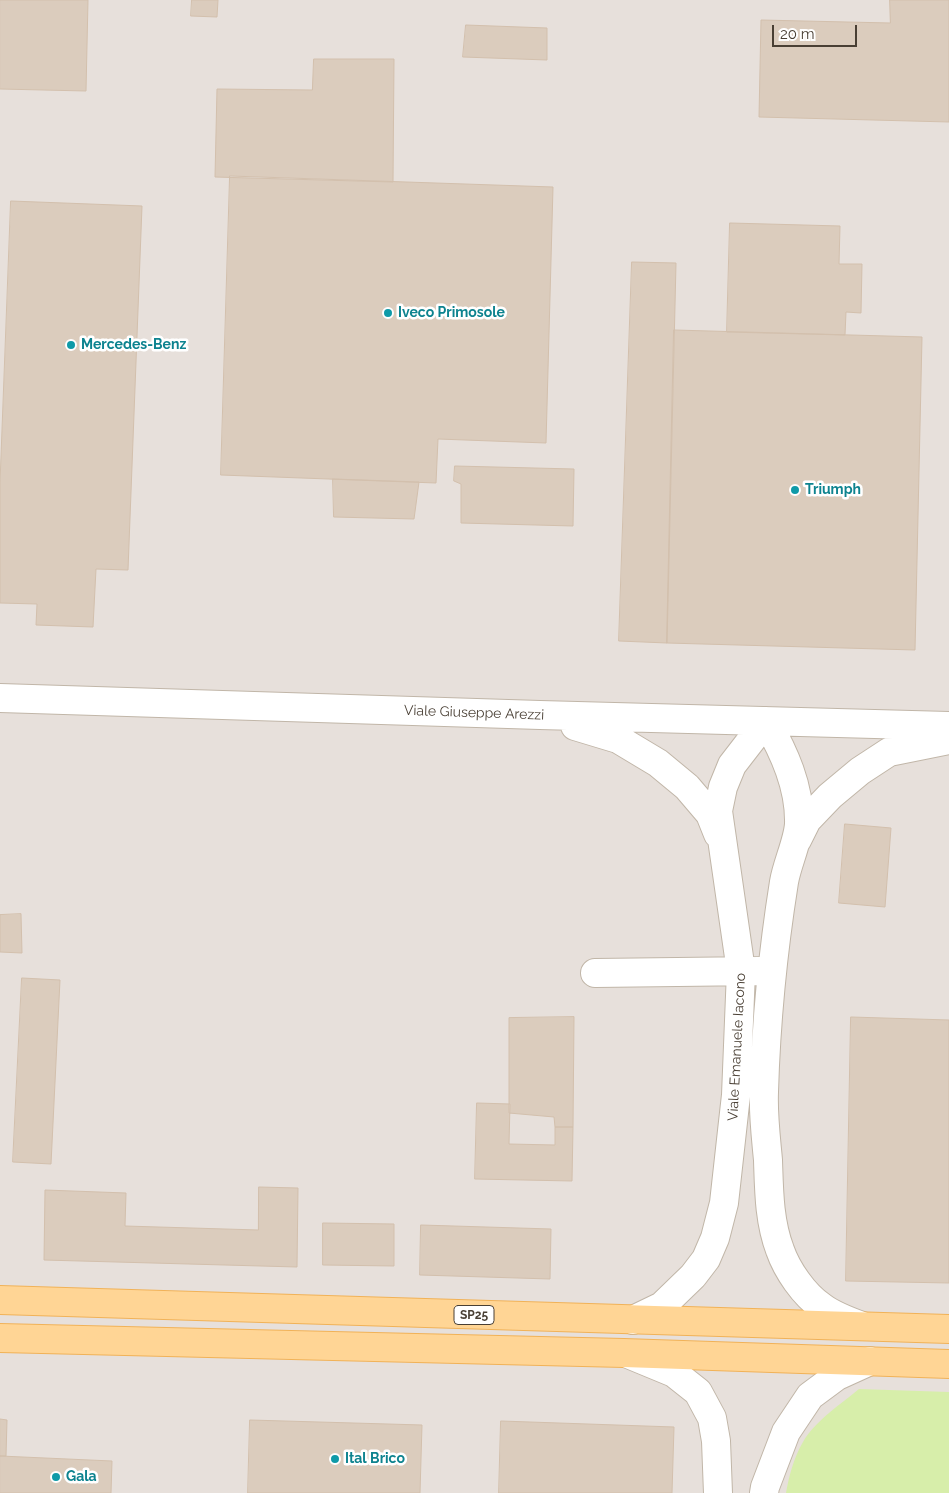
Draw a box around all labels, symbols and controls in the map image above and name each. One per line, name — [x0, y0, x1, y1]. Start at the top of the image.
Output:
scale bar — [774, 15, 859, 47]
text: 20 m — [780, 25, 815, 43]
place label: Iveco Primosole — [398, 305, 505, 321]
marker: Iveco Primosole — [382, 307, 394, 319]
place label: Mercedes-Benz — [81, 337, 186, 353]
marker: Mercedes-Benz — [65, 339, 77, 351]
place label: Triumph — [805, 482, 861, 498]
marker: Triumph — [789, 484, 801, 496]
street label: Viale Giuseppe Arezzi — [404, 702, 544, 724]
street label: Viale Emanuele Iacono — [725, 972, 749, 1122]
road number: SP25 — [454, 1306, 494, 1324]
place label: Ital Brico — [345, 1451, 405, 1467]
marker: Ital Brico — [329, 1453, 341, 1465]
place label: Gala — [66, 1469, 97, 1485]
marker: Gala — [50, 1471, 62, 1483]

